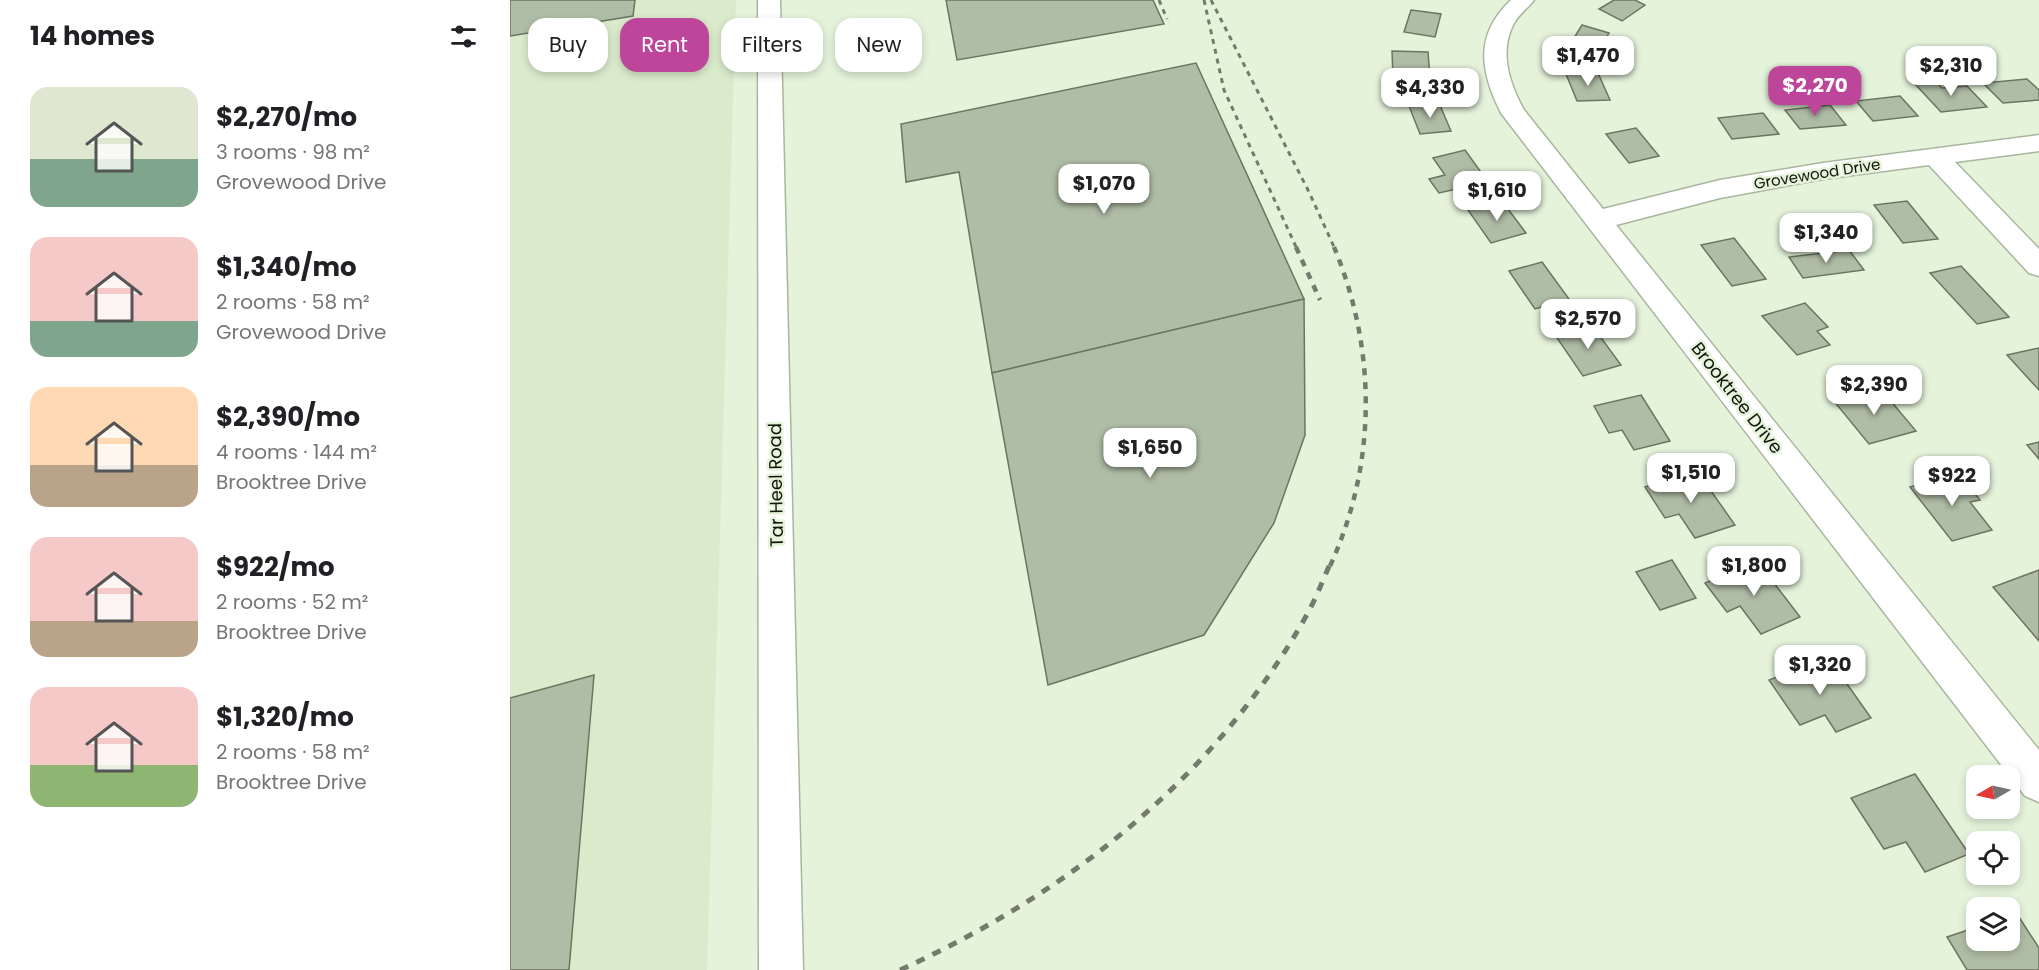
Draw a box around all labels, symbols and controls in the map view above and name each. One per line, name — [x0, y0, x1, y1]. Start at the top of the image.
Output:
text: 14 homes — [30, 18, 155, 54]
chip: Buy — [528, 18, 608, 72]
chip: Rent — [620, 18, 709, 72]
chip: Filters — [721, 18, 823, 72]
chip: New — [835, 18, 922, 72]
icon: filters — [447, 20, 480, 53]
pin: $1,470 — [1539, 36, 1637, 87]
text: $1,470 — [1556, 41, 1620, 69]
pin: $2,310 — [1902, 46, 2000, 97]
text: $2,310 — [1920, 51, 1982, 79]
pin: $2,270 — [1766, 66, 1864, 117]
pin: $4,330 — [1381, 68, 1479, 119]
text: $2,270 — [1782, 71, 1848, 99]
text: $4,330 — [1395, 73, 1465, 101]
text: $2,270/mo — [216, 99, 357, 135]
icon: home — [78, 111, 150, 183]
text: 3 rooms · 98 m² — [216, 138, 370, 166]
street label: Grovewood Drive — [1752, 153, 1882, 194]
pin: $1,070 — [1055, 164, 1153, 215]
text: Grovewood Drive — [216, 168, 386, 196]
text: $1,070 — [1072, 169, 1136, 197]
pin: $1,610 — [1448, 171, 1546, 222]
text: $1,610 — [1467, 176, 1527, 204]
pin: $1,340 — [1777, 213, 1875, 264]
text: $1,340 — [1793, 218, 1859, 246]
text: $1,340/mo — [216, 249, 357, 285]
icon: home — [78, 261, 150, 333]
text: 2 rooms · 58 m² — [216, 288, 370, 316]
pin: $2,570 — [1539, 299, 1637, 350]
text: $2,570 — [1554, 304, 1622, 332]
text: Grovewood Drive — [216, 318, 386, 346]
street label: Brooktree Drive — [1686, 337, 1789, 459]
pin: $2,390 — [1825, 365, 1923, 416]
text: $2,390 — [1840, 370, 1908, 398]
text: $2,390/mo — [216, 399, 360, 435]
icon: home — [78, 411, 150, 483]
street label: Tar Heel Road — [762, 423, 789, 547]
pin: $1,650 — [1101, 428, 1199, 479]
text: $1,650 — [1117, 433, 1183, 461]
text: 4 rooms · 144 m² — [216, 438, 377, 466]
pin: $1,510 — [1642, 453, 1740, 504]
pin: $922 — [1916, 456, 1988, 507]
text: $1,510 — [1661, 458, 1721, 486]
text: $922 — [1928, 461, 1976, 489]
text: Brooktree Drive — [216, 468, 367, 496]
pin: $1,800 — [1705, 546, 1803, 597]
text: $922/mo — [216, 549, 335, 585]
text: $1,800 — [1721, 551, 1787, 579]
icon: home — [78, 561, 150, 633]
text: 2 rooms · 52 m² — [216, 588, 368, 616]
text: Brooktree Drive — [216, 618, 367, 646]
pin: $1,320 — [1771, 645, 1869, 696]
text: $1,320 — [1789, 650, 1851, 678]
text: $1,320/mo — [216, 699, 354, 735]
icon: home — [78, 711, 150, 783]
text: 2 rooms · 58 m² — [216, 738, 370, 766]
north arrow — [1966, 765, 2020, 819]
map controls — [1966, 765, 2020, 951]
text: Brooktree Drive — [216, 768, 367, 796]
button: locate — [1966, 831, 2020, 885]
button: layers — [1966, 897, 2020, 951]

